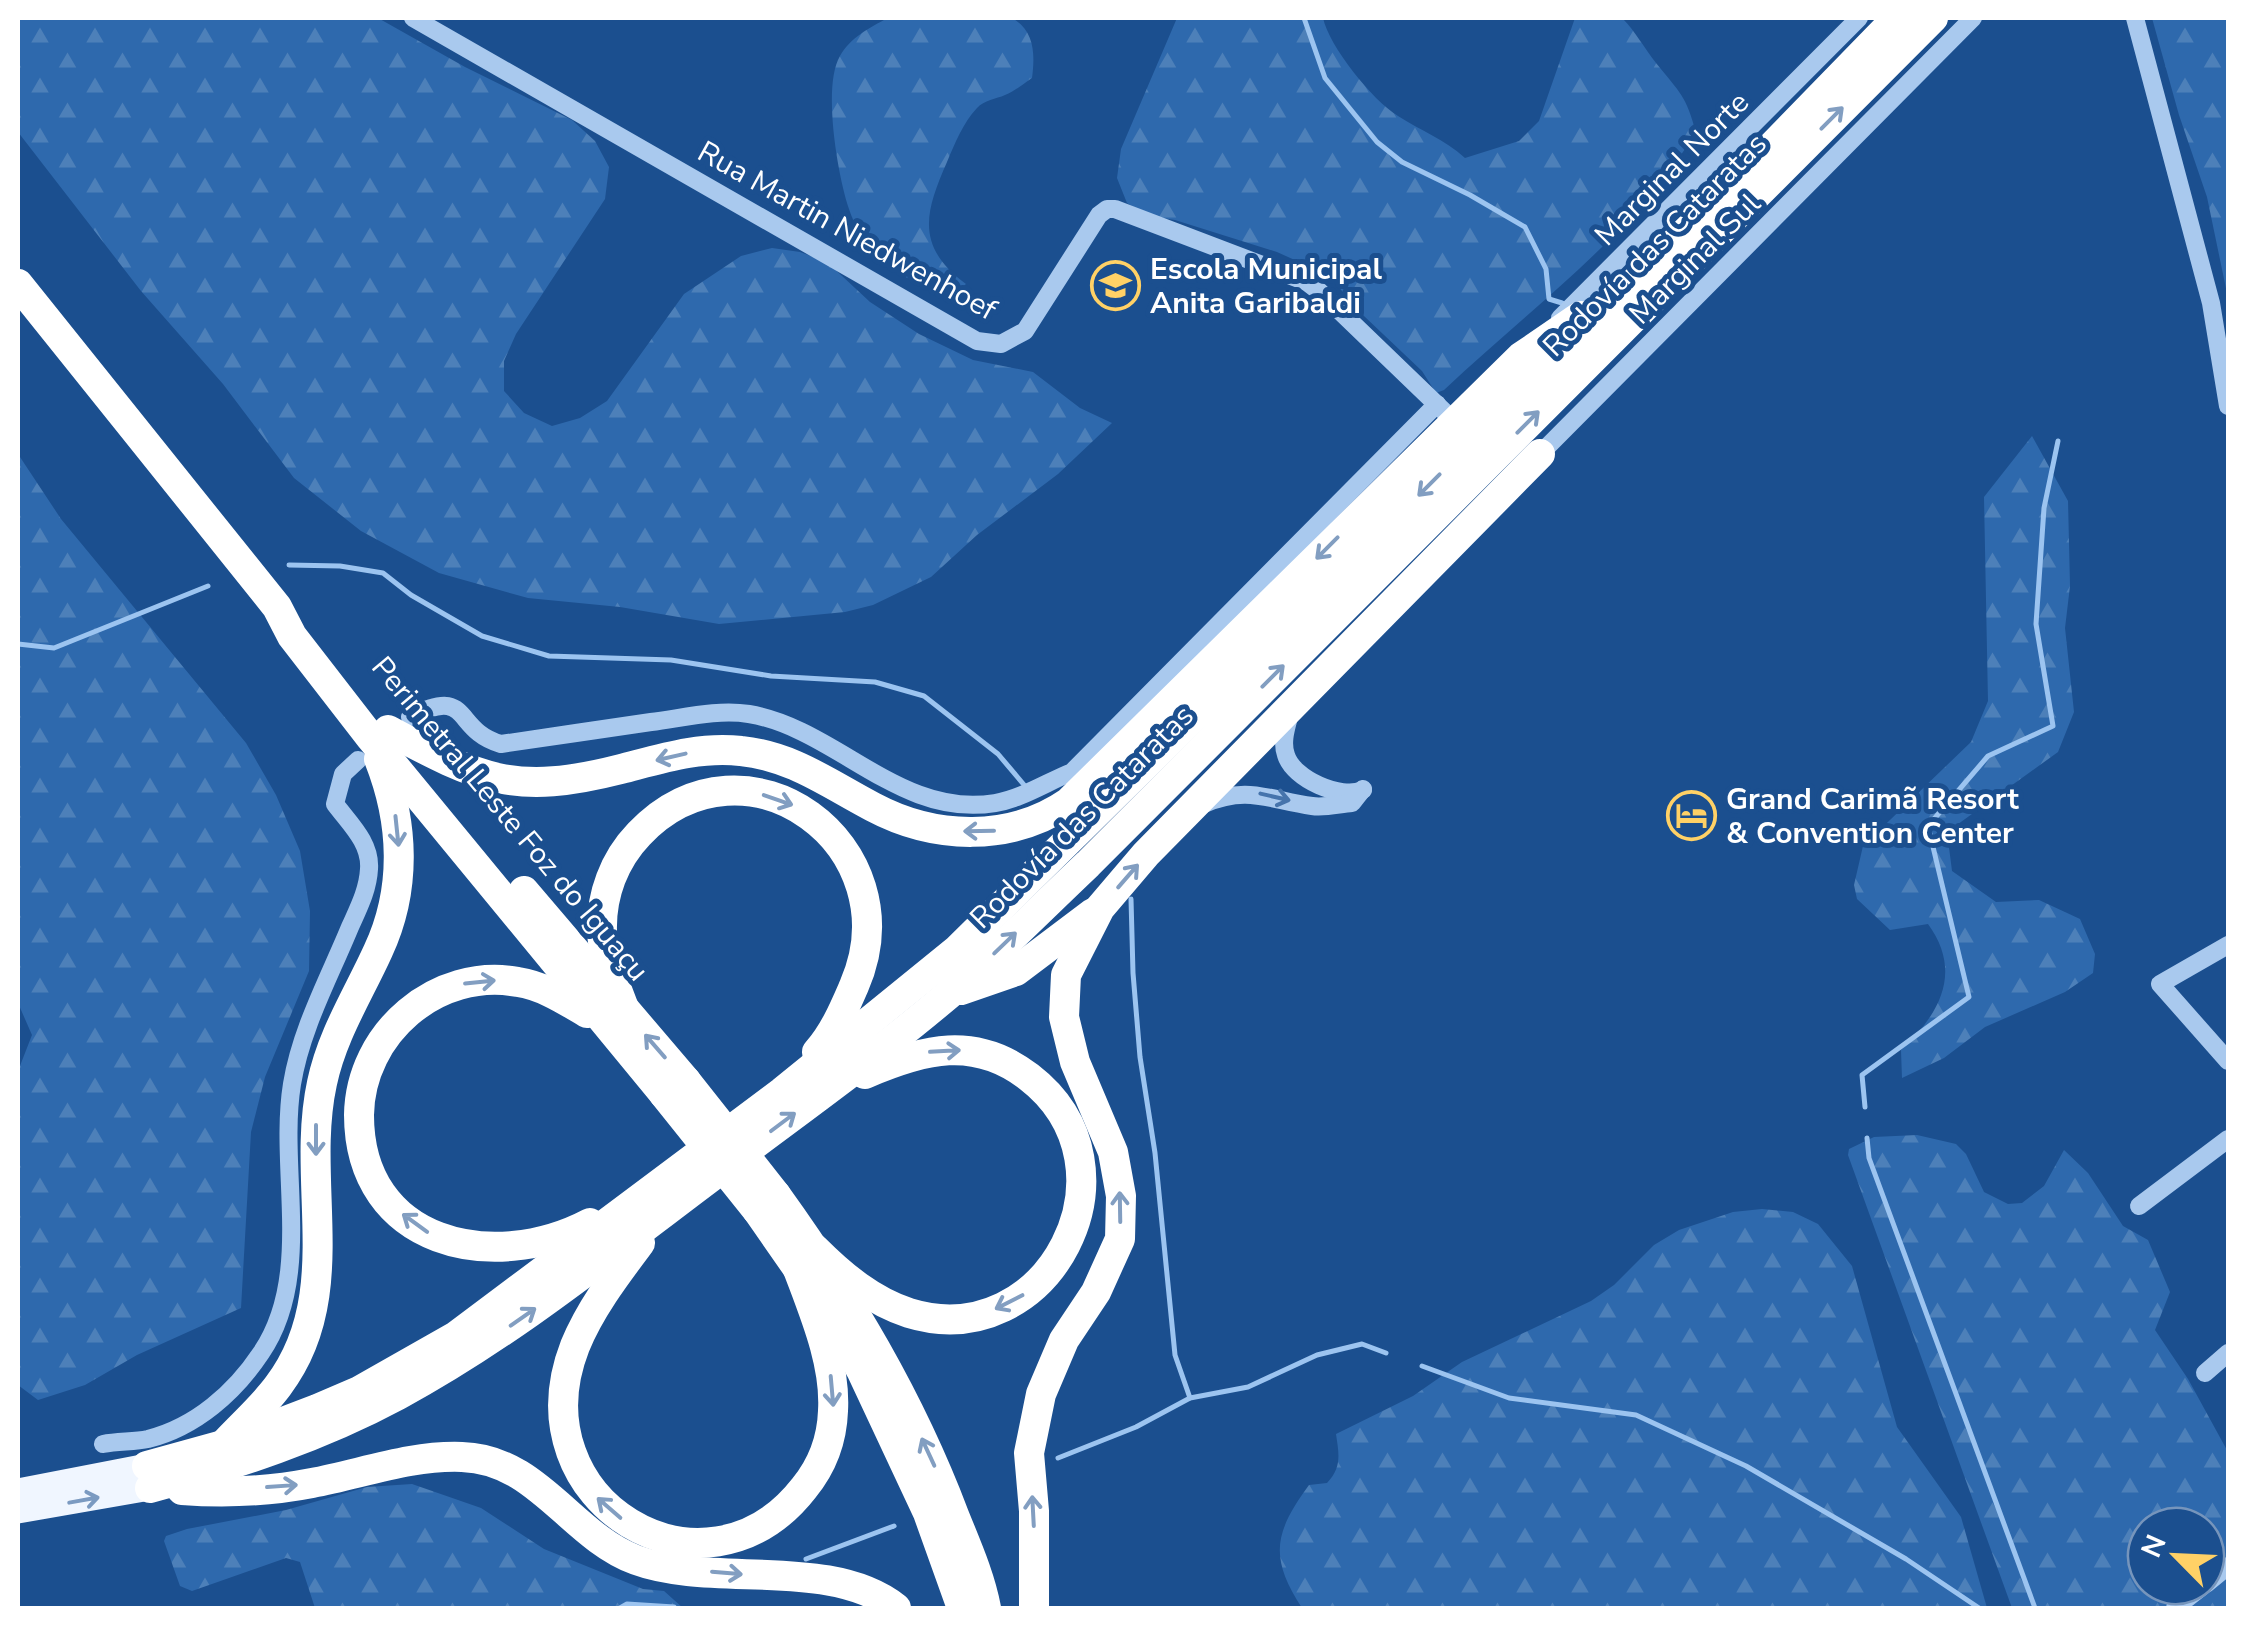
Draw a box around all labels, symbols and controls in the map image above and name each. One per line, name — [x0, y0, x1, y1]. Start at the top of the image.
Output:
street label: Marginal Norte — [1586, 83, 1758, 255]
one-way arrow — [1820, 106, 1844, 130]
street label: Rodovía das Cataratas — [1534, 124, 1776, 366]
street label: Rua Martin Niedwenhoef — [690, 132, 1005, 331]
street label: Marginal Sul — [1620, 184, 1770, 334]
place label: Escola Municipal Anita Garibaldi — [1150, 249, 1382, 324]
school or university icon: Escola Municipal Anita Garibaldi — [1089, 260, 1141, 312]
one-way arrow — [1516, 410, 1540, 434]
one-way arrow — [1418, 473, 1442, 497]
one-way arrow — [1316, 536, 1340, 560]
street label: Perimetral Leste Foz do Iguaçu — [362, 648, 658, 990]
one-way arrow — [1261, 665, 1285, 689]
street label: Rodovía das Cataratas — [961, 696, 1203, 938]
one-way arrow — [656, 749, 688, 767]
place label: Grand Carimã Resort & Convention Center — [1726, 779, 2019, 854]
one-way arrow — [1258, 789, 1290, 808]
hotel icon: Grand Carimã Resort & Convention Center — [1665, 790, 1717, 842]
one-way arrow — [761, 792, 792, 810]
one-way arrow — [388, 815, 407, 847]
one-way arrow — [963, 822, 995, 841]
one-way arrow — [1116, 864, 1139, 889]
one-way arrow — [992, 931, 1016, 955]
one-way arrow — [463, 972, 496, 991]
one-way arrow — [644, 1034, 667, 1059]
one-way arrow — [929, 1042, 961, 1061]
one-way arrow — [769, 1112, 796, 1133]
one-way arrow — [306, 1124, 326, 1156]
one-way arrow — [1111, 1192, 1130, 1224]
one-way arrow — [402, 1213, 430, 1234]
one-way arrow — [994, 1293, 1024, 1312]
one-way arrow — [508, 1307, 536, 1328]
one-way arrow — [823, 1374, 842, 1406]
one-way arrow — [917, 1438, 936, 1468]
one-way arrow — [266, 1476, 298, 1495]
one-way arrow — [67, 1490, 100, 1509]
one-way arrow — [1023, 1496, 1042, 1528]
one-way arrow — [597, 1497, 622, 1520]
north arrow — [2126, 1506, 2226, 1606]
text: N — [2132, 1529, 2176, 1564]
one-way arrow — [711, 1564, 743, 1583]

